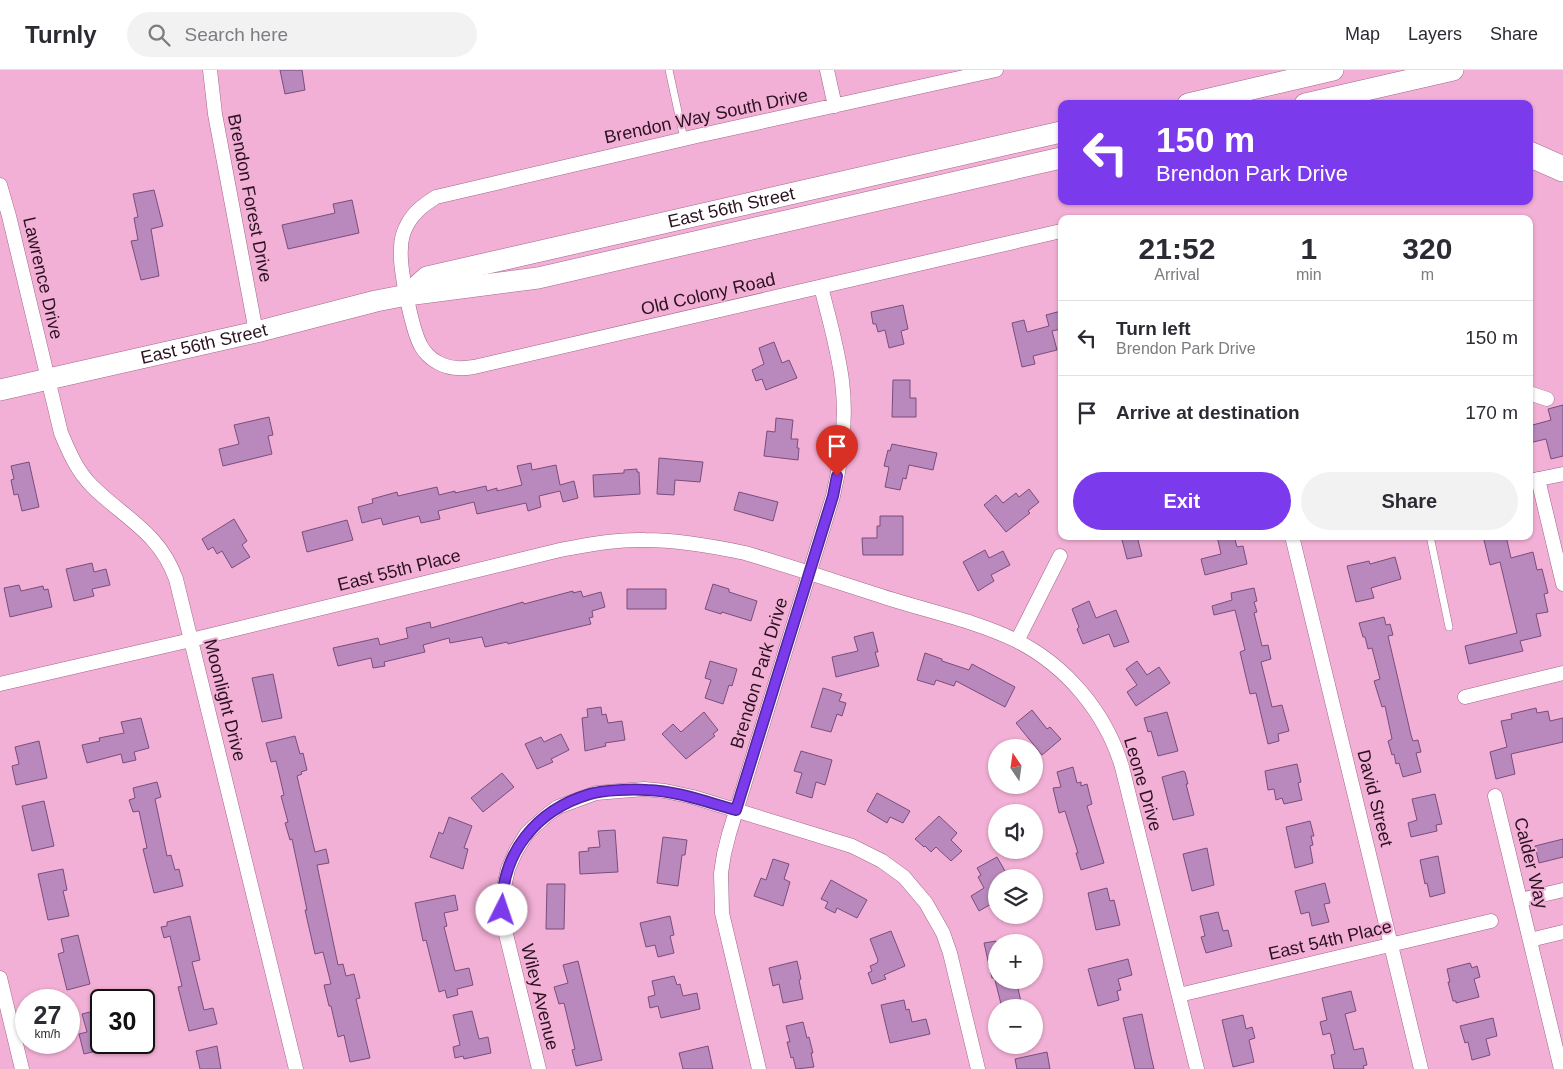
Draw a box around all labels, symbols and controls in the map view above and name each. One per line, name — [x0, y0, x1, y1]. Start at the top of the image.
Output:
search box — [127, 12, 477, 57]
text: Turnly — [25, 21, 97, 48]
icon: search — [145, 21, 173, 49]
text: Search here — [185, 24, 288, 45]
text: Map — [1345, 24, 1380, 44]
text: Layers — [1408, 24, 1462, 44]
text: Share — [1490, 24, 1538, 44]
street label: Brendon Way South Drive — [602, 85, 810, 147]
street label: Brendon Forest Drive — [224, 112, 276, 284]
icon: left — [1073, 120, 1138, 185]
text: 150 m — [1156, 120, 1255, 159]
text: Brendon Park Drive — [1156, 161, 1348, 186]
street label: East 56th Street — [666, 183, 796, 232]
street label: Lawrence Drive — [19, 215, 67, 341]
text: 21:52 — [1139, 232, 1215, 265]
text: 1 — [1300, 232, 1317, 265]
text: 320 — [1402, 232, 1452, 265]
text: Arrival — [1154, 266, 1200, 283]
text: min — [1296, 266, 1322, 283]
text: m — [1421, 266, 1434, 283]
street label: Old Colony Road — [639, 269, 777, 319]
text: Turn left — [1116, 318, 1191, 339]
street label: East 56th Street — [139, 320, 269, 368]
icon: left — [1073, 324, 1101, 352]
text: 150 m — [1465, 327, 1518, 348]
text: Brendon Park Drive — [1116, 340, 1256, 357]
icon: arrive — [1073, 399, 1101, 427]
text: Arrive at destination — [1116, 402, 1300, 423]
text: 170 m — [1465, 402, 1518, 423]
pin — [816, 425, 858, 476]
icon: arrive — [823, 432, 851, 460]
button: Exit — [1073, 472, 1291, 530]
button: Share — [1301, 472, 1518, 530]
street label: East 55th Place — [335, 545, 463, 595]
street label: Brendon Park Drive — [726, 595, 792, 751]
street label: Moonlight Drive — [200, 637, 250, 763]
street label: Leone Drive — [1120, 735, 1166, 833]
north arrow — [988, 739, 1042, 794]
map controls — [988, 739, 1043, 1054]
street label: David Street — [1353, 748, 1397, 848]
button: sound — [988, 804, 1043, 859]
street label: Calder Way — [1510, 815, 1552, 911]
button: layers — [988, 869, 1043, 924]
position arrow — [475, 883, 527, 935]
street label: East 54th Place — [1266, 916, 1394, 964]
button: + — [988, 934, 1043, 989]
street label: Wiley Avenue — [517, 942, 563, 1052]
speed limit sign: 30 — [90, 989, 155, 1054]
button: − — [988, 999, 1043, 1054]
text: 27 — [34, 1001, 61, 1029]
text: km/h — [34, 1027, 61, 1041]

